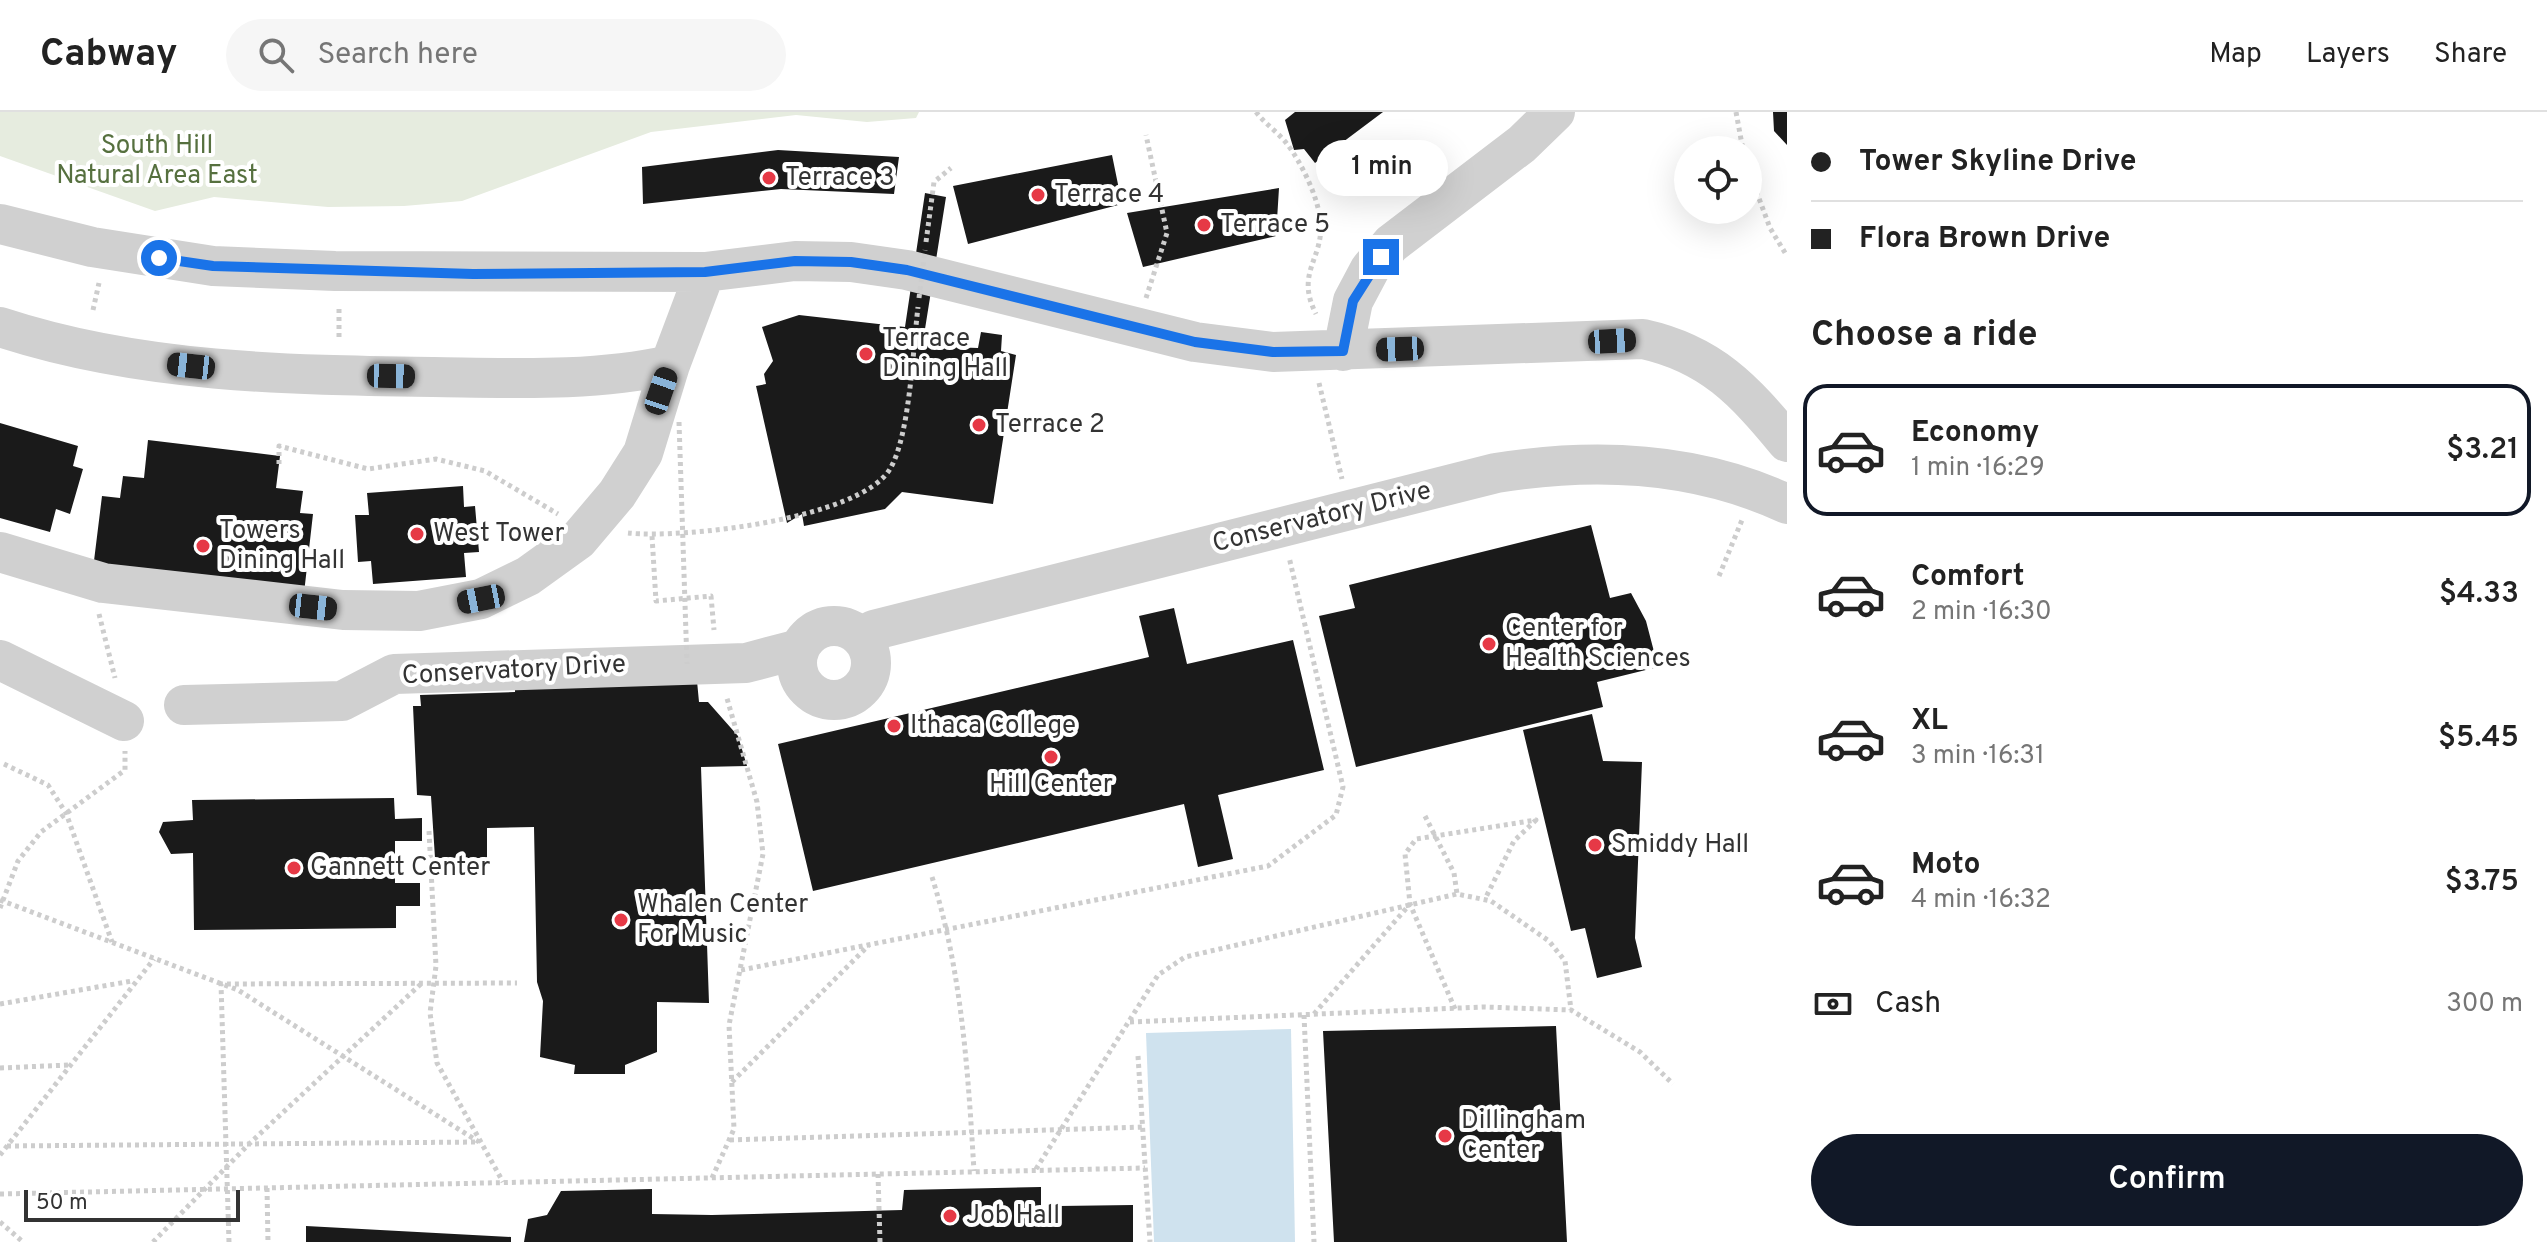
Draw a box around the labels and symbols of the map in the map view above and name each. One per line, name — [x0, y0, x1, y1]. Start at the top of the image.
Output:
park label: South Hill Natural Area East — [56, 130, 258, 193]
callout: 1 min — [1315, 141, 1447, 197]
place label: Terrace 3 — [785, 162, 895, 195]
marker: Terrace 3 — [760, 169, 778, 187]
place label: Terrace 4 — [1054, 179, 1164, 212]
marker: Terrace 4 — [1029, 186, 1047, 204]
place label: Terrace 5 — [1220, 209, 1330, 242]
marker: Terrace 5 — [1195, 216, 1213, 234]
route end — [1363, 239, 1399, 275]
route start — [141, 240, 177, 276]
place label: Terrace Dining Hall — [882, 323, 1008, 386]
car — [1587, 328, 1637, 354]
car — [1376, 336, 1424, 362]
marker: Terrace Dining Hall — [857, 345, 875, 363]
car — [166, 352, 216, 380]
car — [367, 364, 415, 388]
car — [642, 364, 680, 418]
place label: Terrace 2 — [995, 409, 1105, 442]
marker: Terrace 2 — [970, 416, 988, 434]
street label: Conservatory Drive — [1209, 475, 1435, 561]
place label: Towers Dining Hall — [219, 515, 345, 578]
place label: West Tower — [433, 518, 565, 551]
marker: West Tower — [408, 525, 426, 543]
marker: Towers Dining Hall — [194, 537, 212, 555]
car — [455, 583, 507, 615]
car — [288, 593, 338, 621]
place label: Center for Health Sciences — [1505, 613, 1691, 676]
marker: Center for Health Sciences — [1480, 635, 1498, 653]
street label: Conservatory Drive — [401, 649, 627, 693]
place label: Ithaca College — [910, 710, 1076, 743]
marker: Ithaca College — [885, 717, 903, 735]
marker: Hill Center — [1042, 748, 1060, 766]
place label: Hill Center — [989, 769, 1113, 802]
place label: Smiddy Hall — [1611, 829, 1749, 862]
marker: Smiddy Hall — [1586, 836, 1604, 854]
place label: Gannett Center — [310, 852, 490, 885]
marker: Gannett Center — [285, 859, 303, 877]
place label: Whalen Center For Music — [637, 889, 808, 952]
marker: Whalen Center For Music — [612, 911, 630, 929]
place label: Dillingham Center — [1461, 1105, 1586, 1168]
marker: Dillingham Center — [1436, 1127, 1454, 1145]
scale bar — [24, 1186, 240, 1222]
place label: Job Hall — [966, 1200, 1060, 1233]
marker: Job Hall — [941, 1207, 959, 1225]

